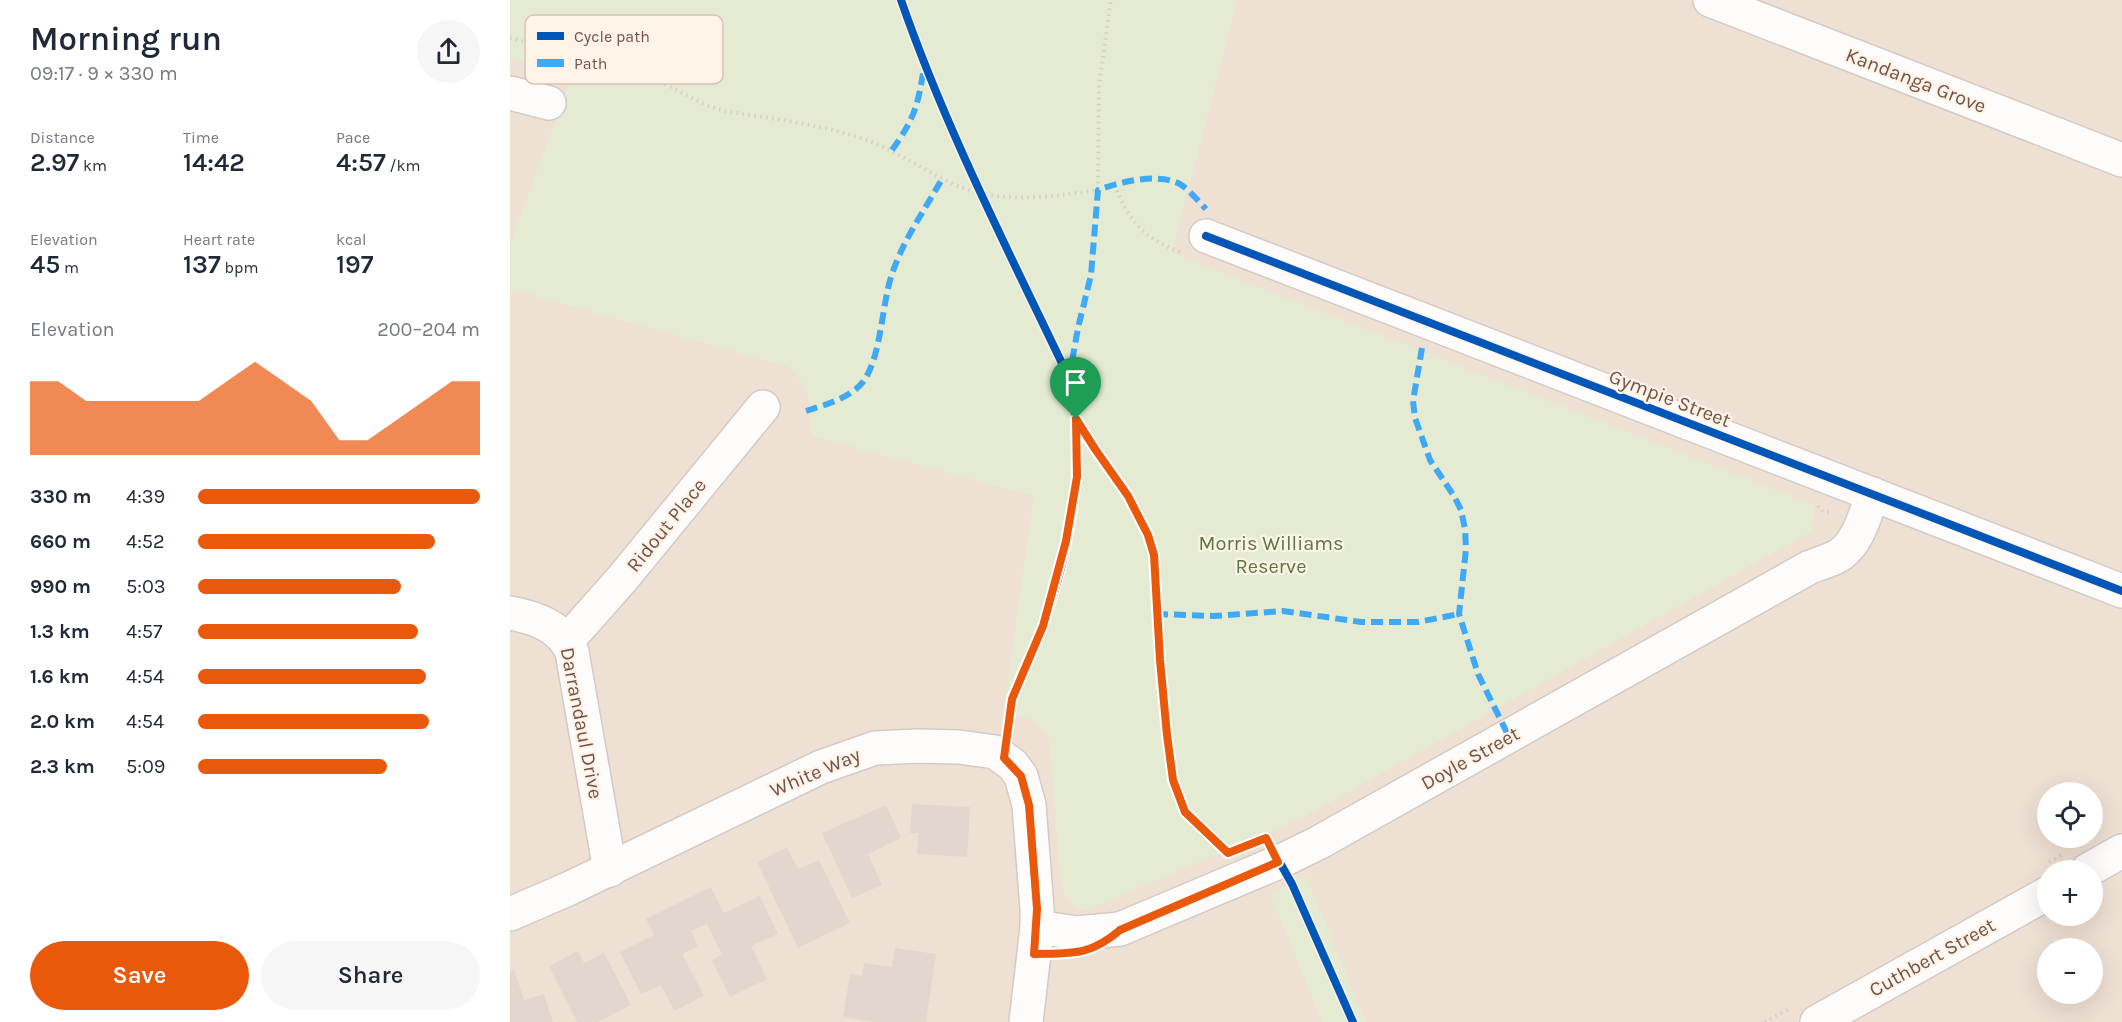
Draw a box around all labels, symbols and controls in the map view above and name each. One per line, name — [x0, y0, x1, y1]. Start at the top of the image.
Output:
legend — [525, 15, 723, 84]
text: Morning run — [30, 20, 222, 58]
button: share — [417, 20, 480, 83]
text: Cycle path — [574, 27, 650, 46]
street label: Kandanga Grove — [1842, 43, 1989, 118]
text: Path — [574, 54, 607, 73]
text: 09:17 · 9 × 330 m — [30, 62, 178, 85]
text: Distance — [30, 128, 95, 147]
text: Time — [183, 128, 219, 147]
text: Pace — [336, 128, 370, 147]
text: 2.97 — [30, 147, 79, 178]
text: 14:42 — [183, 147, 245, 178]
text: 4:57 — [336, 147, 386, 178]
text: km — [79, 156, 107, 175]
text: /km — [386, 156, 420, 175]
text: Elevation — [30, 230, 98, 249]
text: Heart rate — [183, 230, 255, 249]
text: kcal — [336, 230, 367, 249]
text: 45 — [30, 249, 60, 280]
text: 137 — [183, 249, 221, 280]
text: 197 — [336, 249, 373, 280]
text: m — [60, 258, 79, 277]
text: bpm — [221, 258, 258, 277]
text: Elevation — [30, 318, 115, 341]
text: 200–204 m — [377, 318, 480, 341]
pin — [1050, 357, 1101, 419]
street label: Gympie Street — [1606, 365, 1734, 432]
icon: arrive — [1059, 366, 1092, 399]
street label: Ridout Place — [622, 474, 711, 577]
text: 330 m — [30, 485, 92, 508]
text: 4:39 — [126, 485, 165, 508]
text: 660 m — [30, 530, 91, 553]
text: 4:52 — [126, 530, 165, 553]
park label: Morris Williams Reserve — [1199, 532, 1343, 578]
text: 990 m — [30, 575, 91, 598]
text: 5:03 — [126, 575, 166, 598]
text: 1.3 km — [30, 620, 90, 643]
text: 4:57 — [126, 620, 162, 643]
street label: Darrandaul Drive — [556, 645, 607, 801]
text: 1.6 km — [30, 665, 89, 688]
text: 4:54 — [126, 665, 164, 688]
text: 2.0 km — [30, 710, 95, 733]
text: 4:54 — [126, 710, 164, 733]
street label: Doyle Street — [1417, 722, 1524, 795]
street label: White Way — [767, 743, 864, 802]
text: 2.3 km — [30, 755, 95, 778]
text: 5:09 — [126, 755, 165, 778]
map controls — [2037, 782, 2103, 1004]
button: locate — [2037, 782, 2103, 848]
button: + — [2037, 860, 2103, 926]
street label: Cuthbert Street — [1865, 913, 2000, 1002]
button: − — [2037, 938, 2103, 1004]
button: Save — [30, 941, 249, 1010]
button: Share — [261, 941, 480, 1010]

